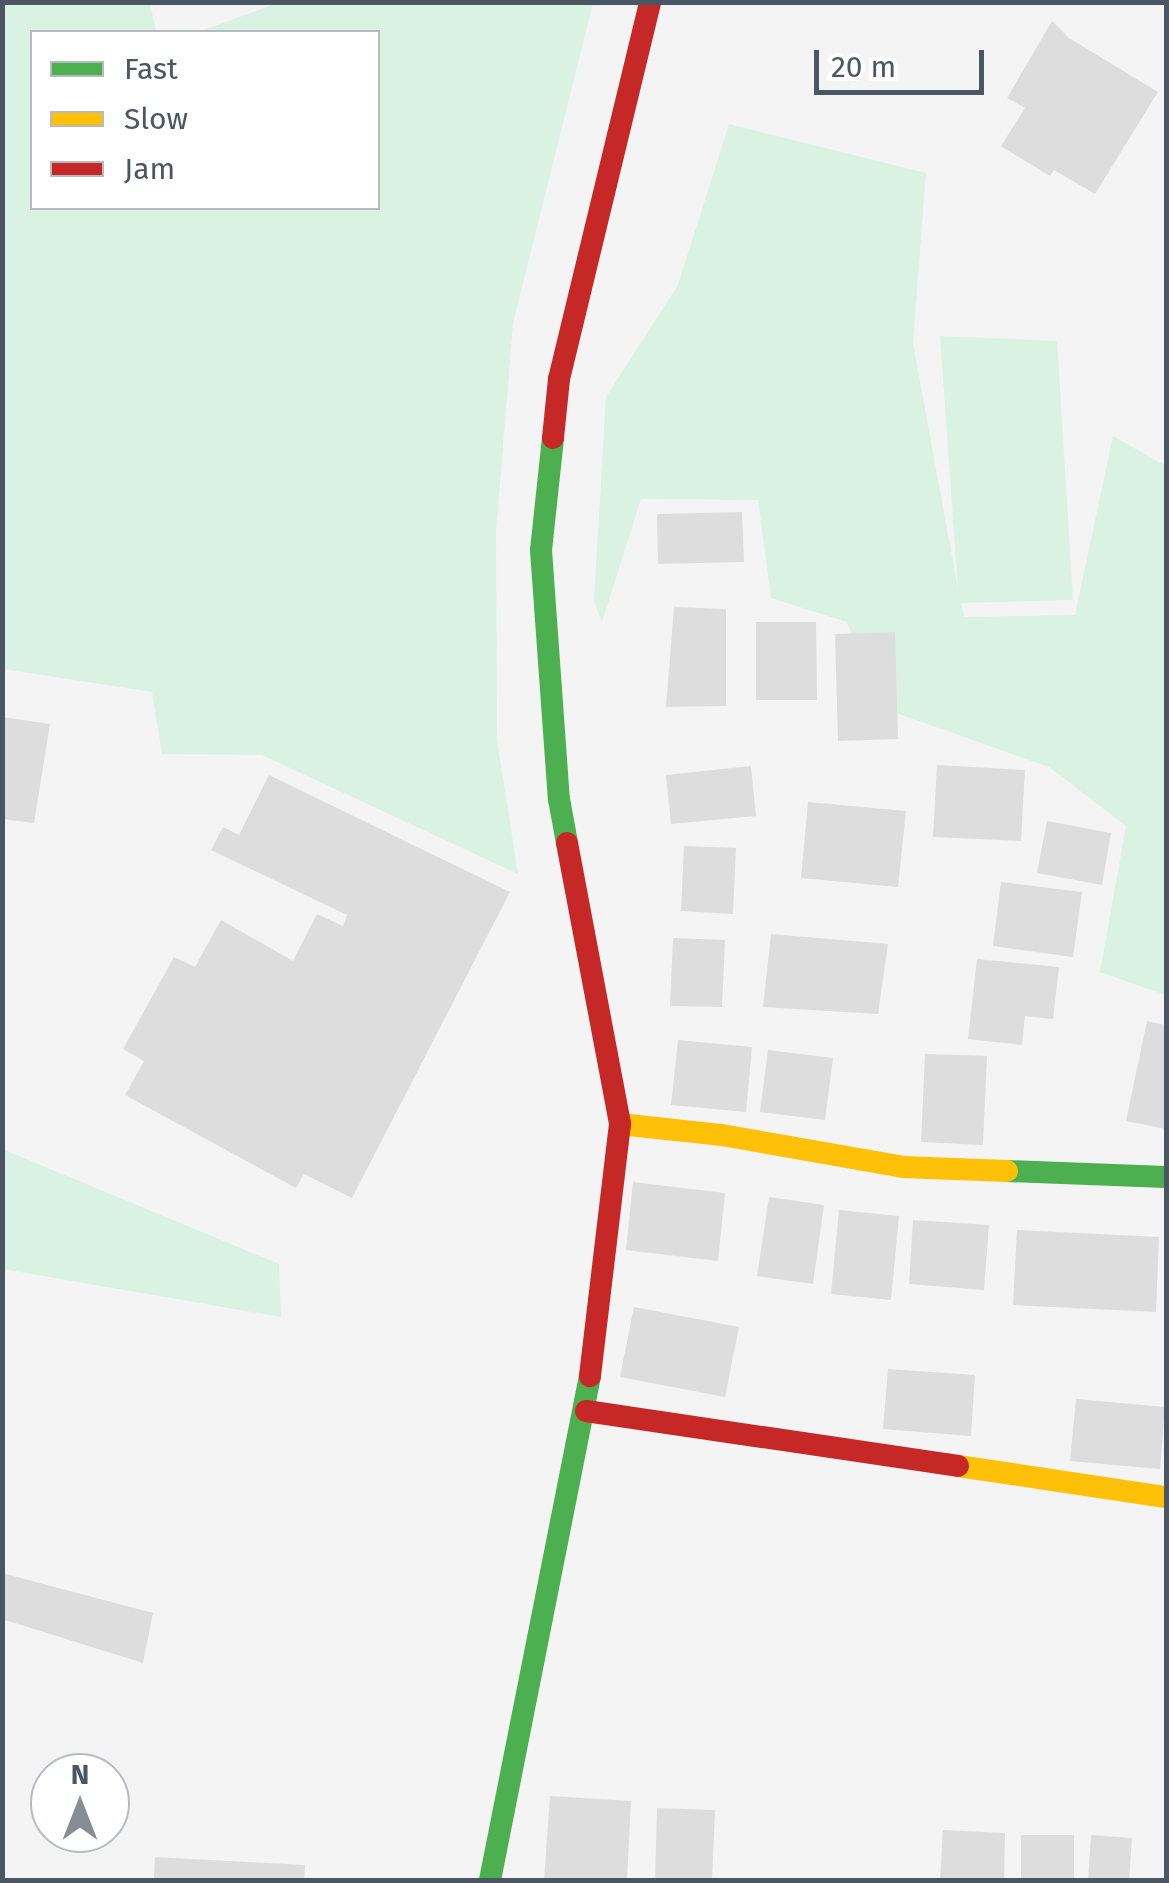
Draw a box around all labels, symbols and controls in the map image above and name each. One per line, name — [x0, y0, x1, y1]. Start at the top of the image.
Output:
legend — [30, 30, 380, 210]
scale bar — [819, 30, 989, 92]
text: 20 m — [831, 49, 896, 85]
text: Fast — [124, 51, 178, 87]
text: Slow — [124, 101, 188, 137]
text: Jam — [124, 151, 175, 187]
north arrow — [30, 1753, 130, 1853]
text: N — [71, 1758, 89, 1791]

